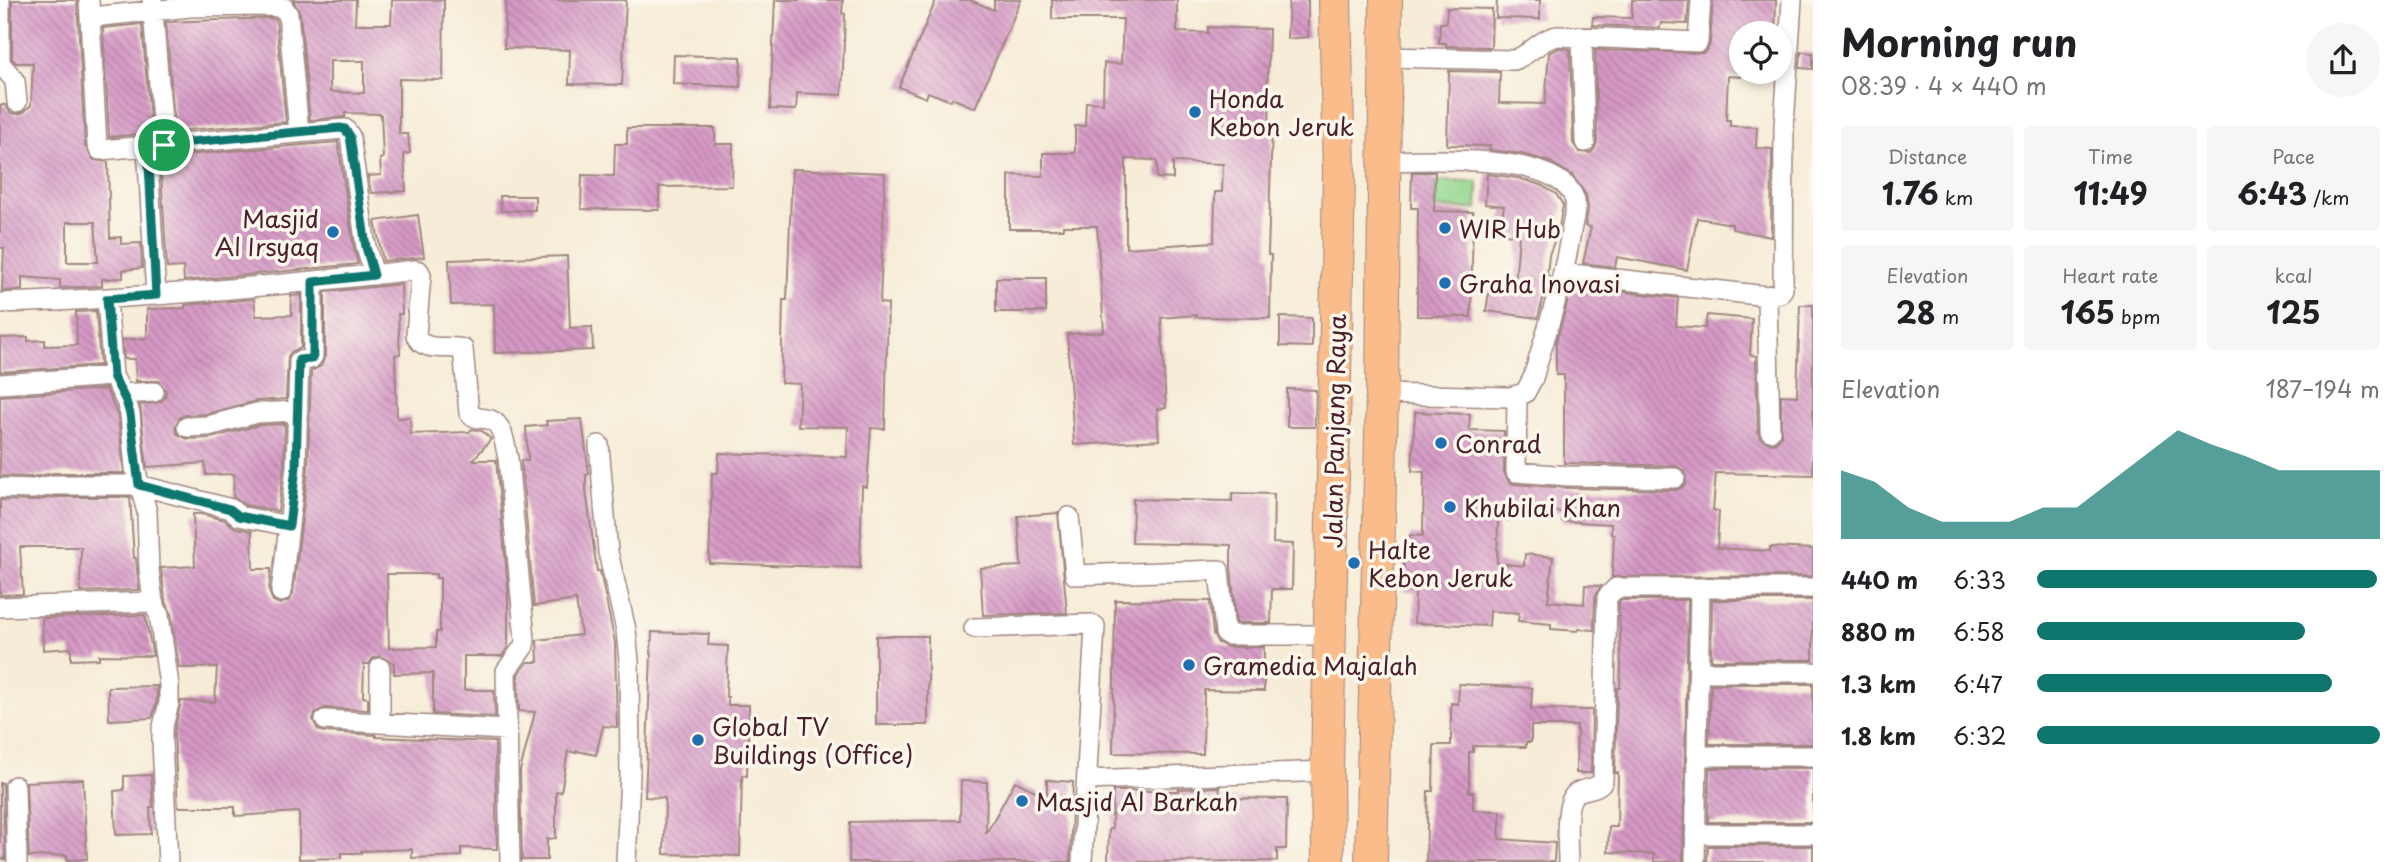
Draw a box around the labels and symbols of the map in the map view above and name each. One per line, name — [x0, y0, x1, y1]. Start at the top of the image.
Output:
place label: Honda Kebon Jeruk — [1209, 80, 1354, 144]
marker: Honda Kebon Jeruk — [1187, 104, 1203, 120]
pin — [134, 115, 194, 175]
place label: Masjid Al Irsyaq — [215, 200, 319, 264]
place label: WIR Hub — [1459, 210, 1561, 246]
marker: WIR Hub — [1437, 220, 1453, 236]
marker: Masjid Al Irsyaq — [325, 224, 341, 240]
place label: Graha Inovasi — [1459, 265, 1621, 301]
marker: Graha Inovasi — [1437, 275, 1453, 291]
street label: Jalan Panjang Raya — [1314, 313, 1354, 548]
place label: Conrad — [1455, 425, 1542, 461]
marker: Conrad — [1433, 435, 1449, 451]
place label: Khubilai Khan — [1464, 489, 1621, 525]
marker: Khubilai Khan — [1442, 499, 1458, 515]
place label: Halte Kebon Jeruk — [1368, 531, 1513, 595]
marker: Halte Kebon Jeruk — [1346, 555, 1362, 571]
place label: Gramedia Majalah — [1203, 647, 1418, 683]
marker: Gramedia Majalah — [1181, 657, 1197, 673]
place label: Global TV Buildings (Office) — [712, 708, 913, 772]
marker: Global TV Buildings (Office) — [690, 732, 706, 748]
place label: Masjid Al Barkah — [1036, 783, 1239, 819]
marker: Masjid Al Barkah — [1014, 793, 1030, 809]

